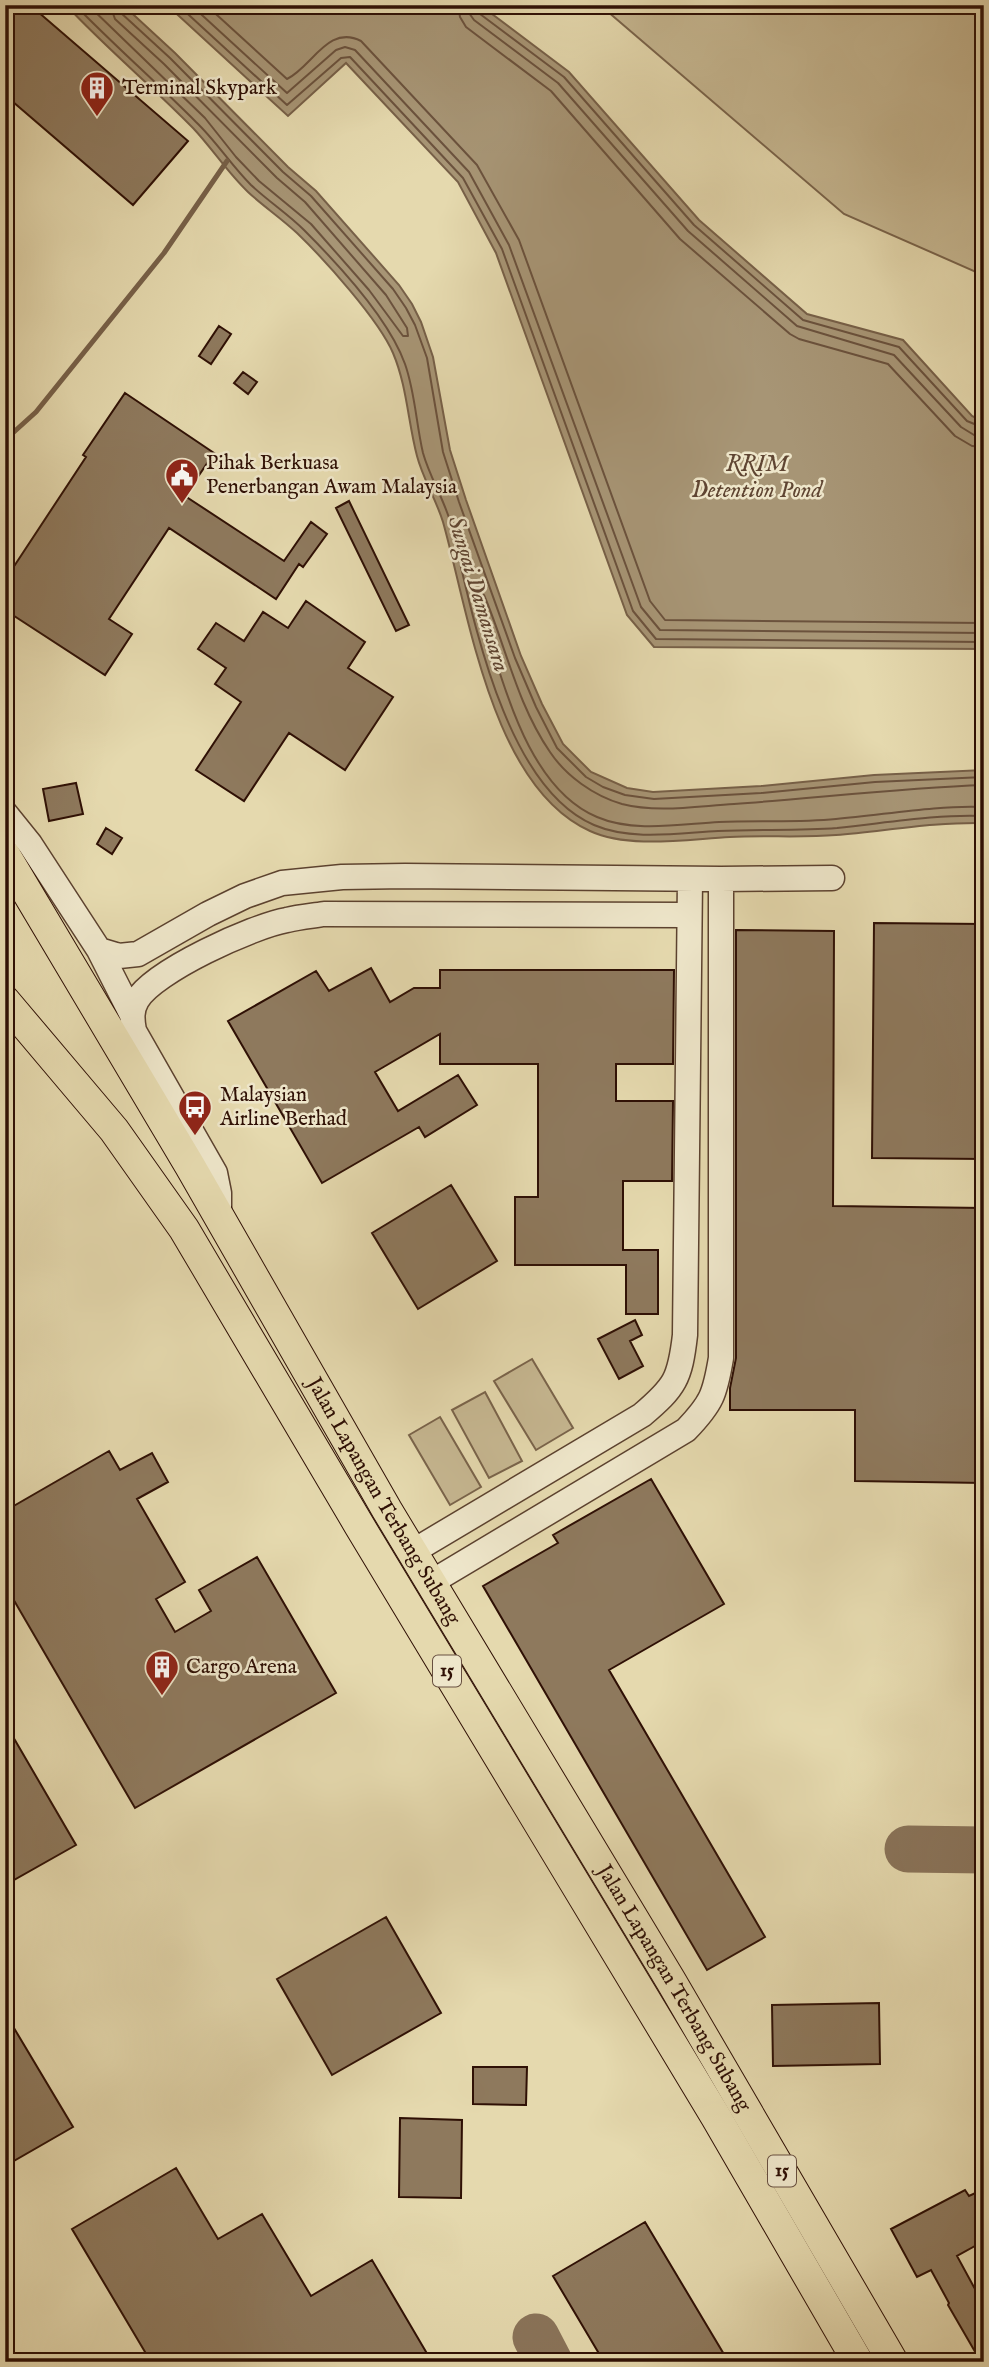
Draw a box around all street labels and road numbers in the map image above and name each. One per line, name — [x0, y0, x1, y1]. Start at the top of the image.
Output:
street label: Jalan Lapangan Terbang Subang — [299, 1371, 467, 1631]
road number: 15 — [433, 1656, 461, 1686]
street label: Jalan Lapangan Terbang Subang — [589, 1858, 758, 2117]
road number: 15 — [768, 2156, 796, 2186]

